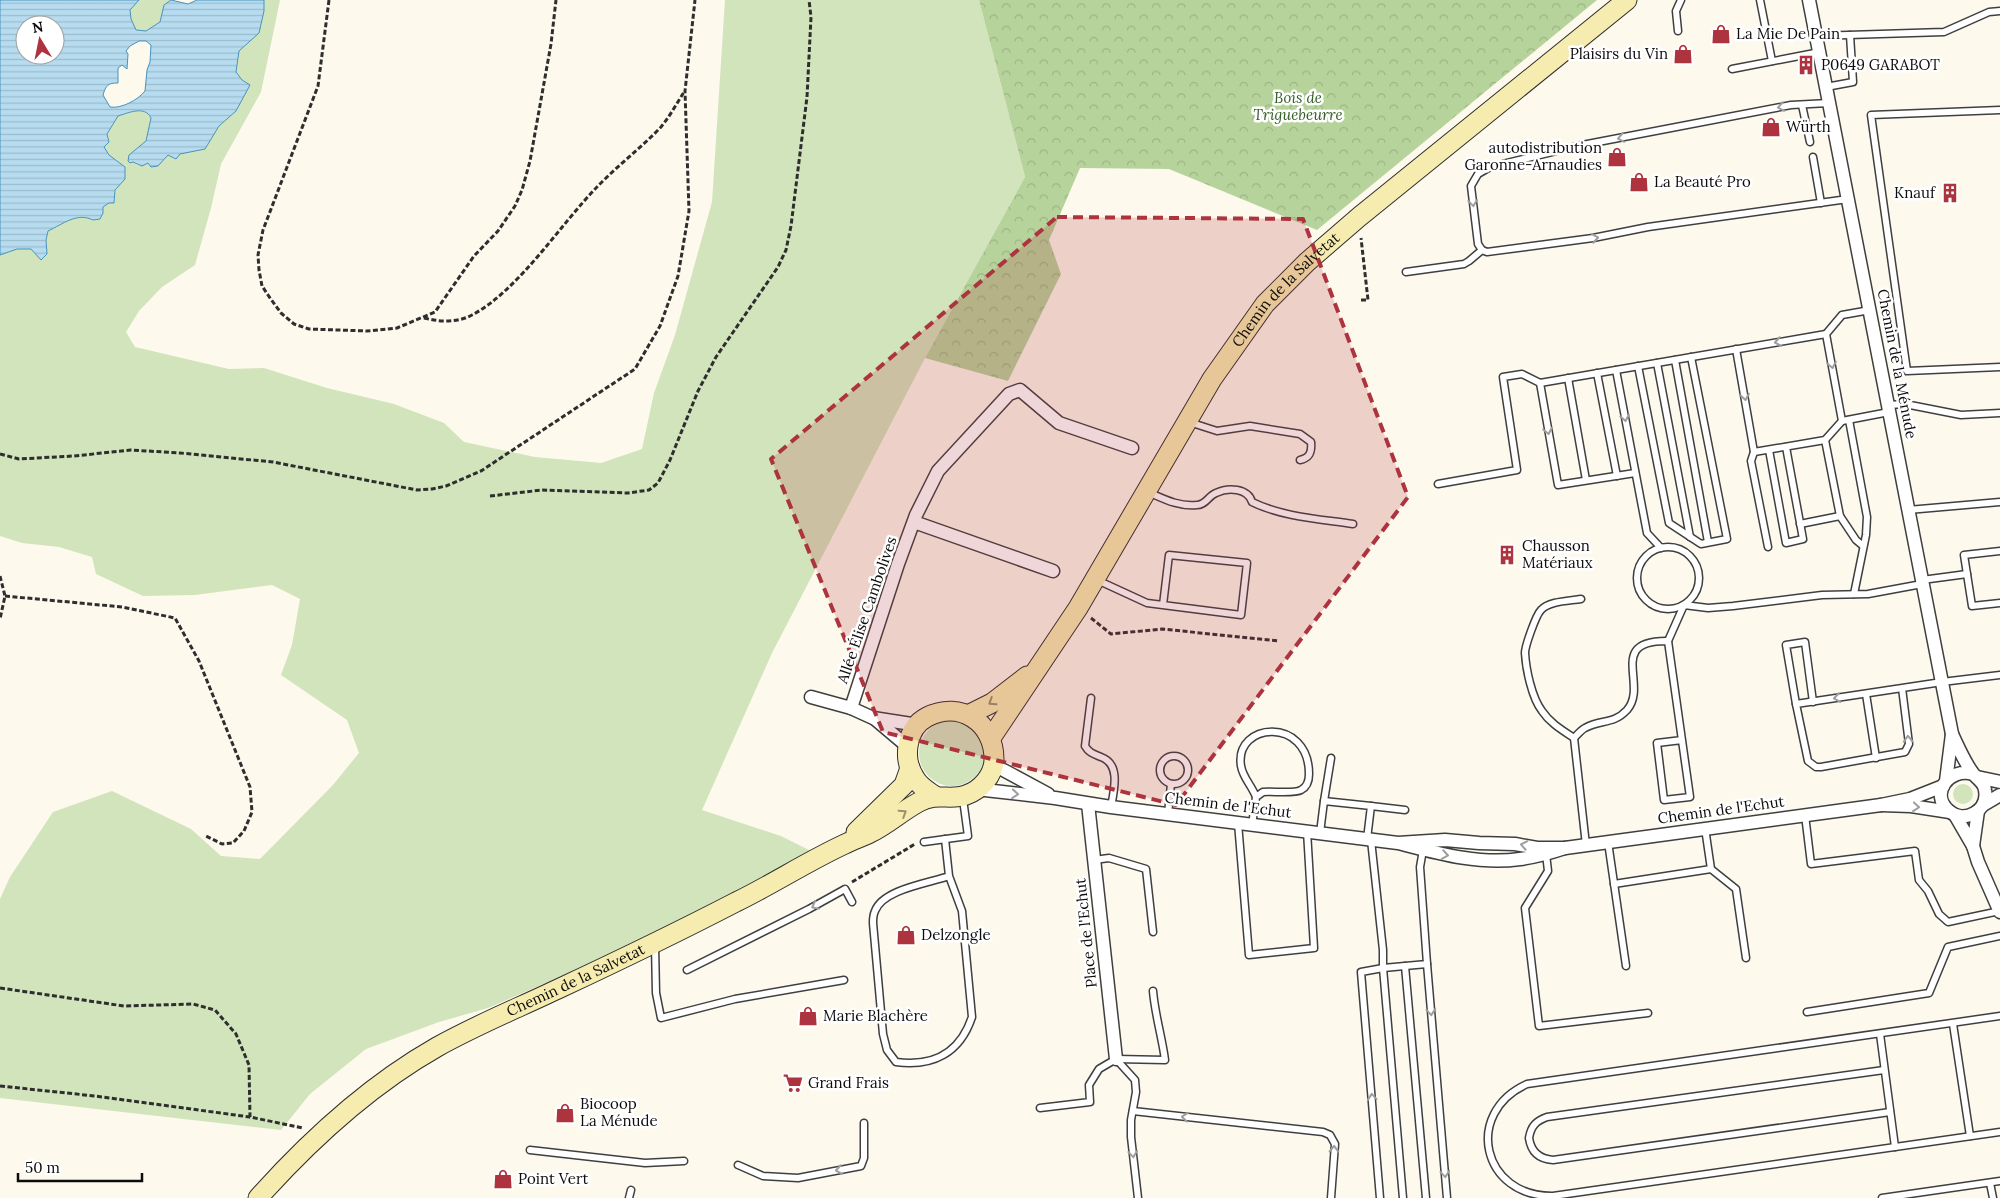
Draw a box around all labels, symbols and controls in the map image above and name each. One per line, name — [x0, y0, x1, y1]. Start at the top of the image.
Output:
north arrow — [15, 15, 65, 65]
text: N — [31, 17, 45, 37]
shop icon: La Mie De Pain — [1710, 23, 1732, 45]
place label: La Mie De Pain — [1736, 24, 1840, 43]
shop icon: Plaisirs du Vin — [1672, 43, 1694, 65]
place label: Plaisirs du Vin — [1570, 44, 1668, 63]
building icon: P0649 GARABOT — [1795, 54, 1817, 76]
place label: P0649 GARABOT — [1821, 55, 1940, 74]
park label: Bois de Triguebeurre — [1253, 88, 1343, 124]
one-way arrow — [1777, 101, 1785, 112]
shop icon: Würth — [1760, 116, 1782, 138]
place label: Würth — [1786, 117, 1831, 136]
one-way arrow — [1617, 132, 1626, 143]
place label: autodistribution Garonne-Arnaudies — [1464, 138, 1602, 174]
shop icon: autodistribution Garonne-Arnaudies — [1606, 146, 1628, 168]
shop icon: La Beauté Pro — [1628, 171, 1650, 193]
place label: La Beauté Pro — [1654, 172, 1751, 191]
building icon: Knauf — [1939, 182, 1961, 204]
place label: Knauf — [1894, 183, 1936, 202]
one-way arrow — [1467, 200, 1478, 208]
street label: Chemin de la Salvetat — [1228, 228, 1343, 351]
one-way arrow — [1590, 233, 1599, 243]
street label: Chemin de la Ménude — [1874, 287, 1921, 440]
one-way arrow — [1774, 337, 1782, 347]
one-way arrow — [1826, 360, 1836, 369]
one-way arrow — [1739, 393, 1749, 402]
one-way arrow — [1620, 413, 1630, 422]
one-way arrow — [1543, 426, 1553, 435]
street label: Allée Élise Cambolives — [832, 534, 901, 687]
place label: Chausson Matériaux — [1522, 536, 1593, 572]
building icon: Chausson Matériaux — [1496, 544, 1518, 566]
one-way arrow — [1832, 693, 1841, 703]
one-way arrow — [988, 695, 997, 705]
one-way arrow — [1903, 735, 1913, 742]
street label: Chemin de l'Echut — [1164, 787, 1293, 822]
one-way arrow — [1012, 788, 1020, 799]
street label: Chemin de l'Echut — [1656, 791, 1786, 828]
one-way arrow — [1913, 801, 1921, 812]
one-way arrow — [897, 809, 906, 819]
one-way arrow — [1520, 841, 1529, 851]
one-way arrow — [1440, 849, 1449, 859]
street label: Place de l'Echut — [1070, 877, 1101, 989]
one-way arrow — [812, 900, 821, 910]
shop icon: Delzongle — [895, 924, 917, 946]
place label: Delzongle — [921, 925, 991, 944]
street label: Chemin de la Salvetat — [503, 939, 648, 1020]
shop icon: Marie Blachère — [797, 1005, 819, 1027]
place label: Marie Blachère — [823, 1006, 928, 1025]
one-way arrow — [1426, 1008, 1437, 1016]
supermarket icon: Grand Frais — [782, 1072, 804, 1094]
place label: Grand Frais — [808, 1073, 889, 1092]
one-way arrow — [1366, 1093, 1377, 1101]
place label: Biocoop La Ménude — [580, 1094, 658, 1130]
shop icon: Biocoop La Ménude — [554, 1102, 576, 1124]
one-way arrow — [1181, 1112, 1189, 1123]
one-way arrow — [1329, 1145, 1339, 1153]
scale bar — [18, 1150, 141, 1182]
one-way arrow — [1127, 1151, 1138, 1159]
text: 50 m — [25, 1158, 60, 1177]
one-way arrow — [835, 1165, 843, 1175]
shop icon: Point Vert — [492, 1168, 514, 1190]
place label: Point Vert — [518, 1169, 589, 1188]
one-way arrow — [1439, 1170, 1450, 1178]

